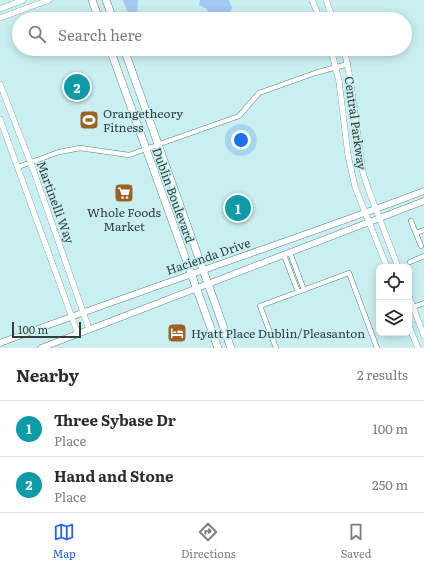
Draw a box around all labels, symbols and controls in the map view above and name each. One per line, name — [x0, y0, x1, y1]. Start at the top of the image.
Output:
search box — [12, 12, 412, 56]
icon: search — [26, 23, 48, 45]
text: Search here — [58, 23, 142, 46]
pin: 2 — [64, 72, 90, 102]
street label: Central Parkway — [341, 75, 371, 171]
place label: Orangetheory Fitness — [103, 104, 183, 136]
sports icon: Orangetheory Fitness — [78, 109, 100, 131]
your location — [231, 130, 251, 150]
street label: Dublin Boulevard — [148, 145, 200, 246]
street label: Martinelli Way — [33, 158, 79, 246]
supermarket icon: Whole Foods Market — [113, 182, 135, 204]
pin: 1 — [225, 193, 251, 223]
place label: Whole Foods Market — [87, 203, 162, 235]
street label: Hacienda Drive — [163, 233, 253, 279]
map controls — [376, 264, 412, 336]
button: locate — [376, 264, 412, 300]
button: layers — [376, 300, 412, 336]
scale bar — [12, 320, 81, 339]
text: 100 m — [18, 321, 48, 337]
hotel icon: Hyatt Place Dublin/Pleasanton — [166, 322, 188, 344]
place label: Hyatt Place Dublin/Pleasanton — [191, 324, 365, 342]
text: Nearby — [16, 362, 79, 387]
text: 2 results — [357, 365, 408, 384]
text: Three Sybase Dr — [54, 408, 176, 431]
text: 1 — [26, 419, 32, 438]
text: 100 m — [372, 419, 408, 438]
text: Place — [54, 431, 86, 450]
text: Hand and Stone — [54, 464, 174, 487]
text: 2 — [26, 475, 32, 494]
text: 250 m — [372, 475, 408, 494]
text: Place — [54, 487, 86, 506]
tab: Map — [52, 521, 76, 561]
tab: Directions — [181, 521, 236, 561]
tab: Saved — [341, 521, 371, 561]

